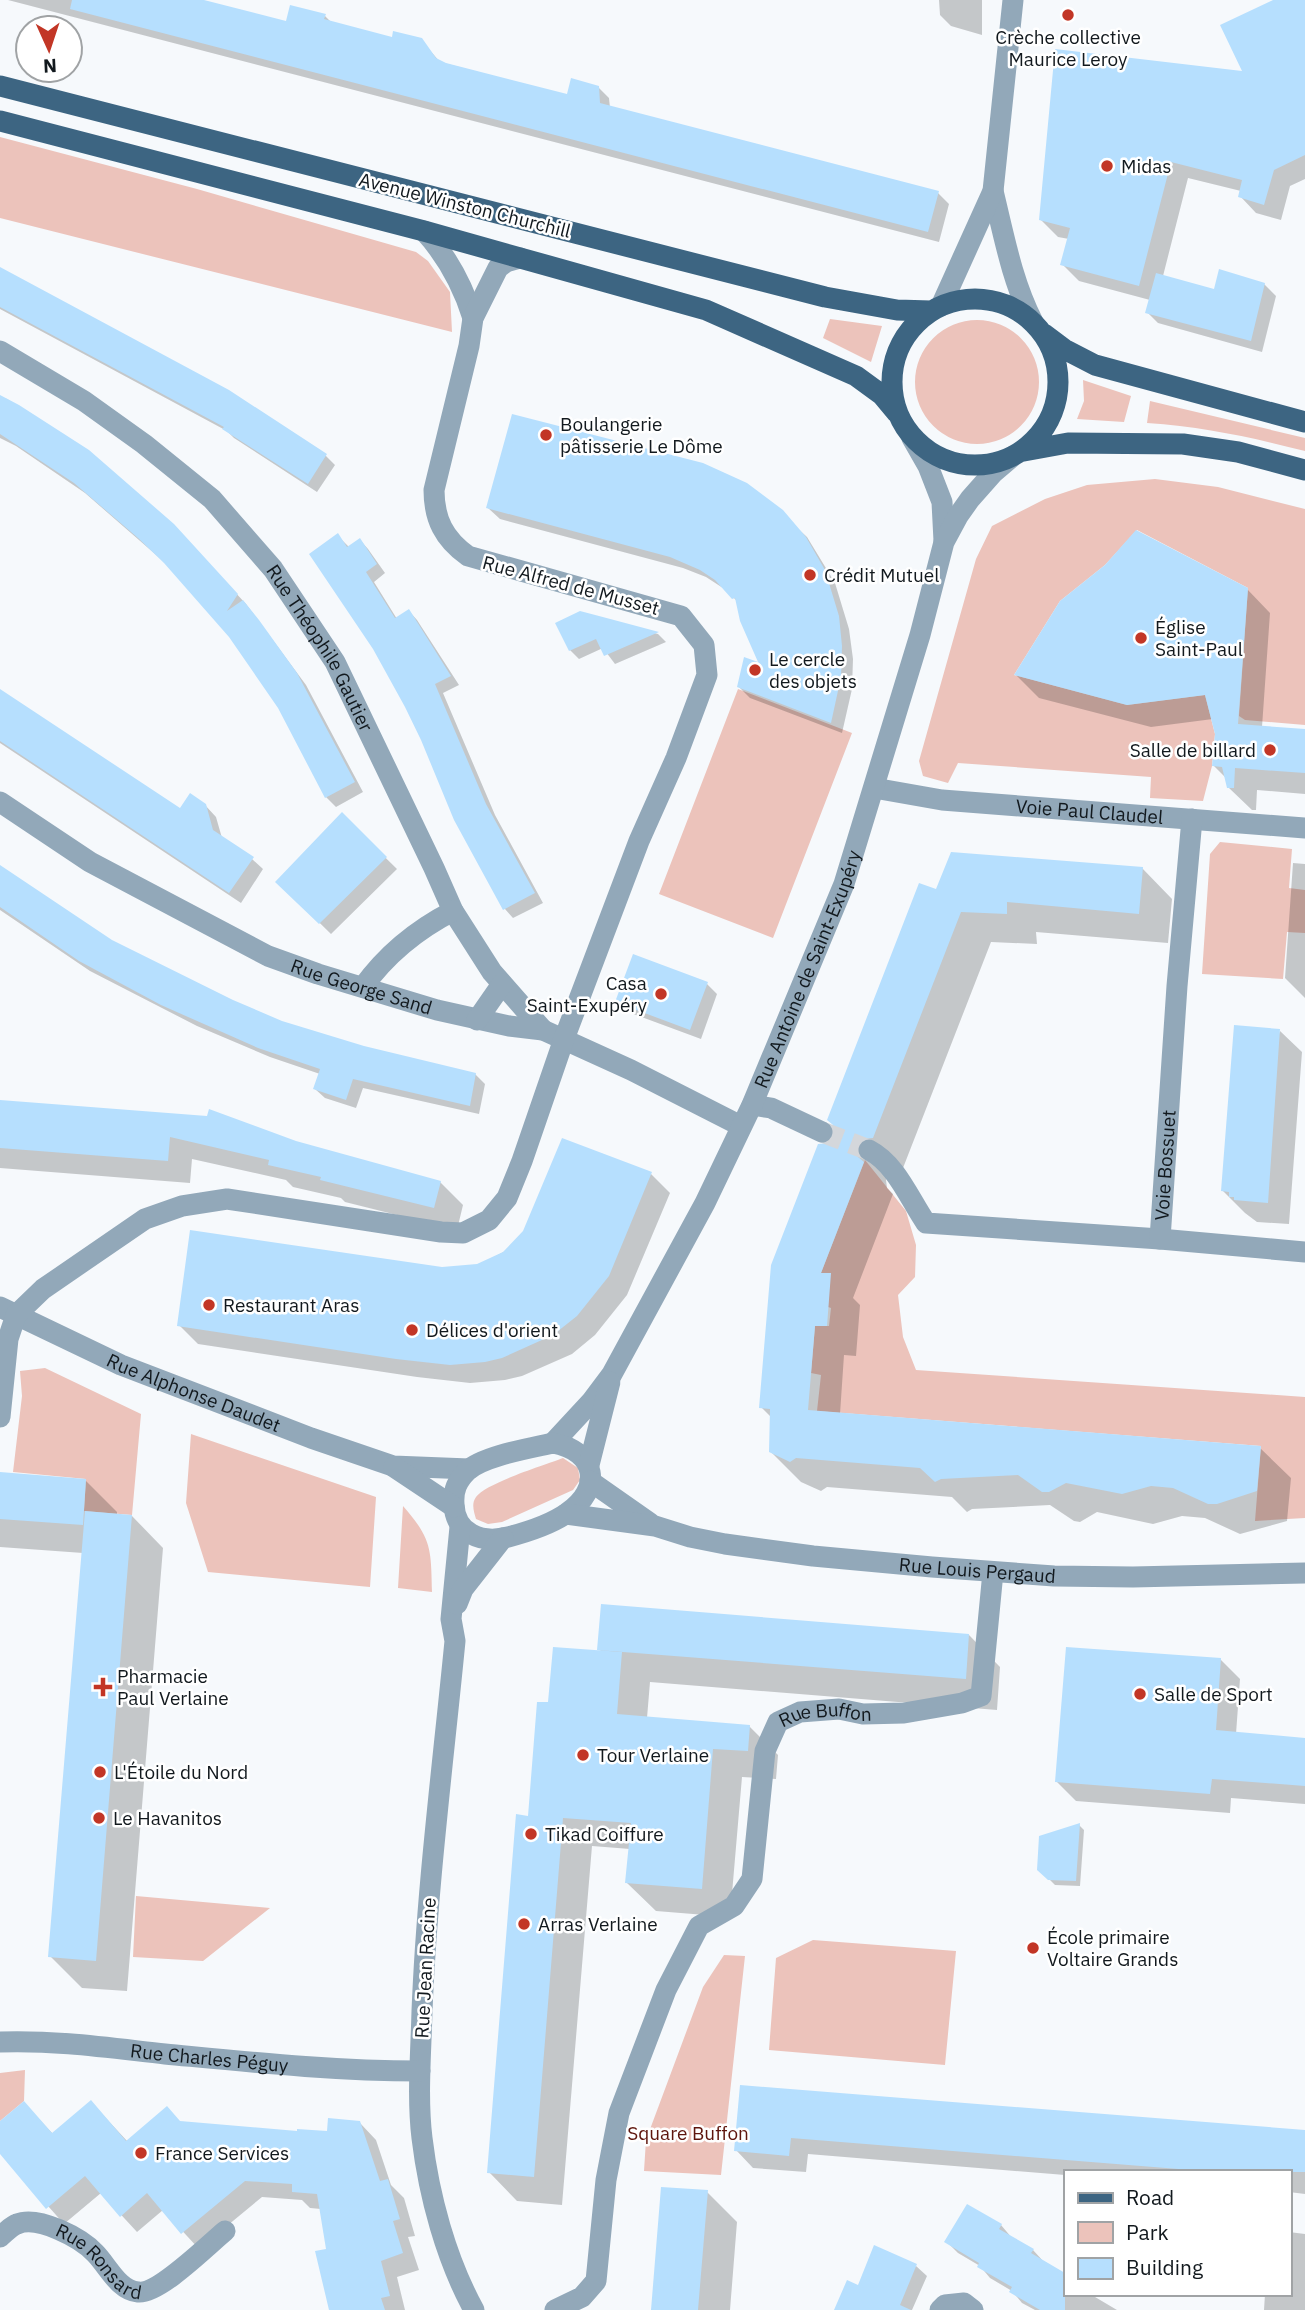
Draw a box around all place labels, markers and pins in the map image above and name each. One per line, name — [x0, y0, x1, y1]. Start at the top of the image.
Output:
marker: Crèche collective Maurice Leroy — [1060, 7, 1076, 23]
place label: Crèche collective Maurice Leroy — [995, 25, 1141, 71]
place label: Midas — [1121, 154, 1172, 178]
marker: Midas — [1099, 158, 1115, 174]
place label: Boulangerie pâtisserie Le Dôme — [560, 412, 723, 458]
marker: Boulangerie pâtisserie Le Dôme — [538, 427, 554, 443]
place label: Crédit Mutuel — [824, 563, 939, 587]
marker: Crédit Mutuel — [802, 567, 818, 583]
place label: Église Saint-Paul — [1155, 615, 1243, 661]
marker: Église Saint-Paul — [1133, 630, 1149, 646]
place label: Le cercle des objets — [769, 647, 857, 693]
marker: Le cercle des objets — [747, 662, 763, 678]
place label: Salle de billard — [1130, 738, 1256, 762]
marker: Salle de billard — [1262, 742, 1278, 758]
place label: Casa Saint-Exupéry — [527, 971, 648, 1017]
marker: Casa Saint-Exupéry — [653, 986, 669, 1002]
place label: Restaurant Aras — [223, 1293, 360, 1317]
marker: Restaurant Aras — [201, 1297, 217, 1313]
place label: Délices d'orient — [426, 1318, 558, 1342]
marker: Délices d'orient — [404, 1322, 420, 1338]
place label: Pharmacie Paul Verlaine — [117, 1664, 229, 1710]
marker: Pharmacie Paul Verlaine — [95, 1679, 111, 1695]
place label: Salle de Sport — [1154, 1682, 1273, 1706]
marker: Salle de Sport — [1132, 1686, 1148, 1702]
place label: Tour Verlaine — [597, 1743, 709, 1767]
marker: Tour Verlaine — [575, 1747, 591, 1763]
place label: L'Étoile du Nord — [114, 1760, 248, 1784]
marker: L'Étoile du Nord — [92, 1764, 108, 1780]
place label: Le Havanitos — [113, 1806, 222, 1830]
marker: Le Havanitos — [91, 1810, 107, 1826]
place label: Tikad Coiffure — [545, 1822, 664, 1846]
marker: Tikad Coiffure — [523, 1826, 539, 1842]
place label: Arras Verlaine — [538, 1912, 658, 1936]
marker: Arras Verlaine — [516, 1916, 532, 1932]
place label: École primaire Voltaire Grands — [1047, 1925, 1178, 1971]
marker: École primaire Voltaire Grands — [1025, 1940, 1041, 1956]
place label: France Services — [155, 2141, 289, 2165]
marker: France Services — [133, 2145, 149, 2161]

